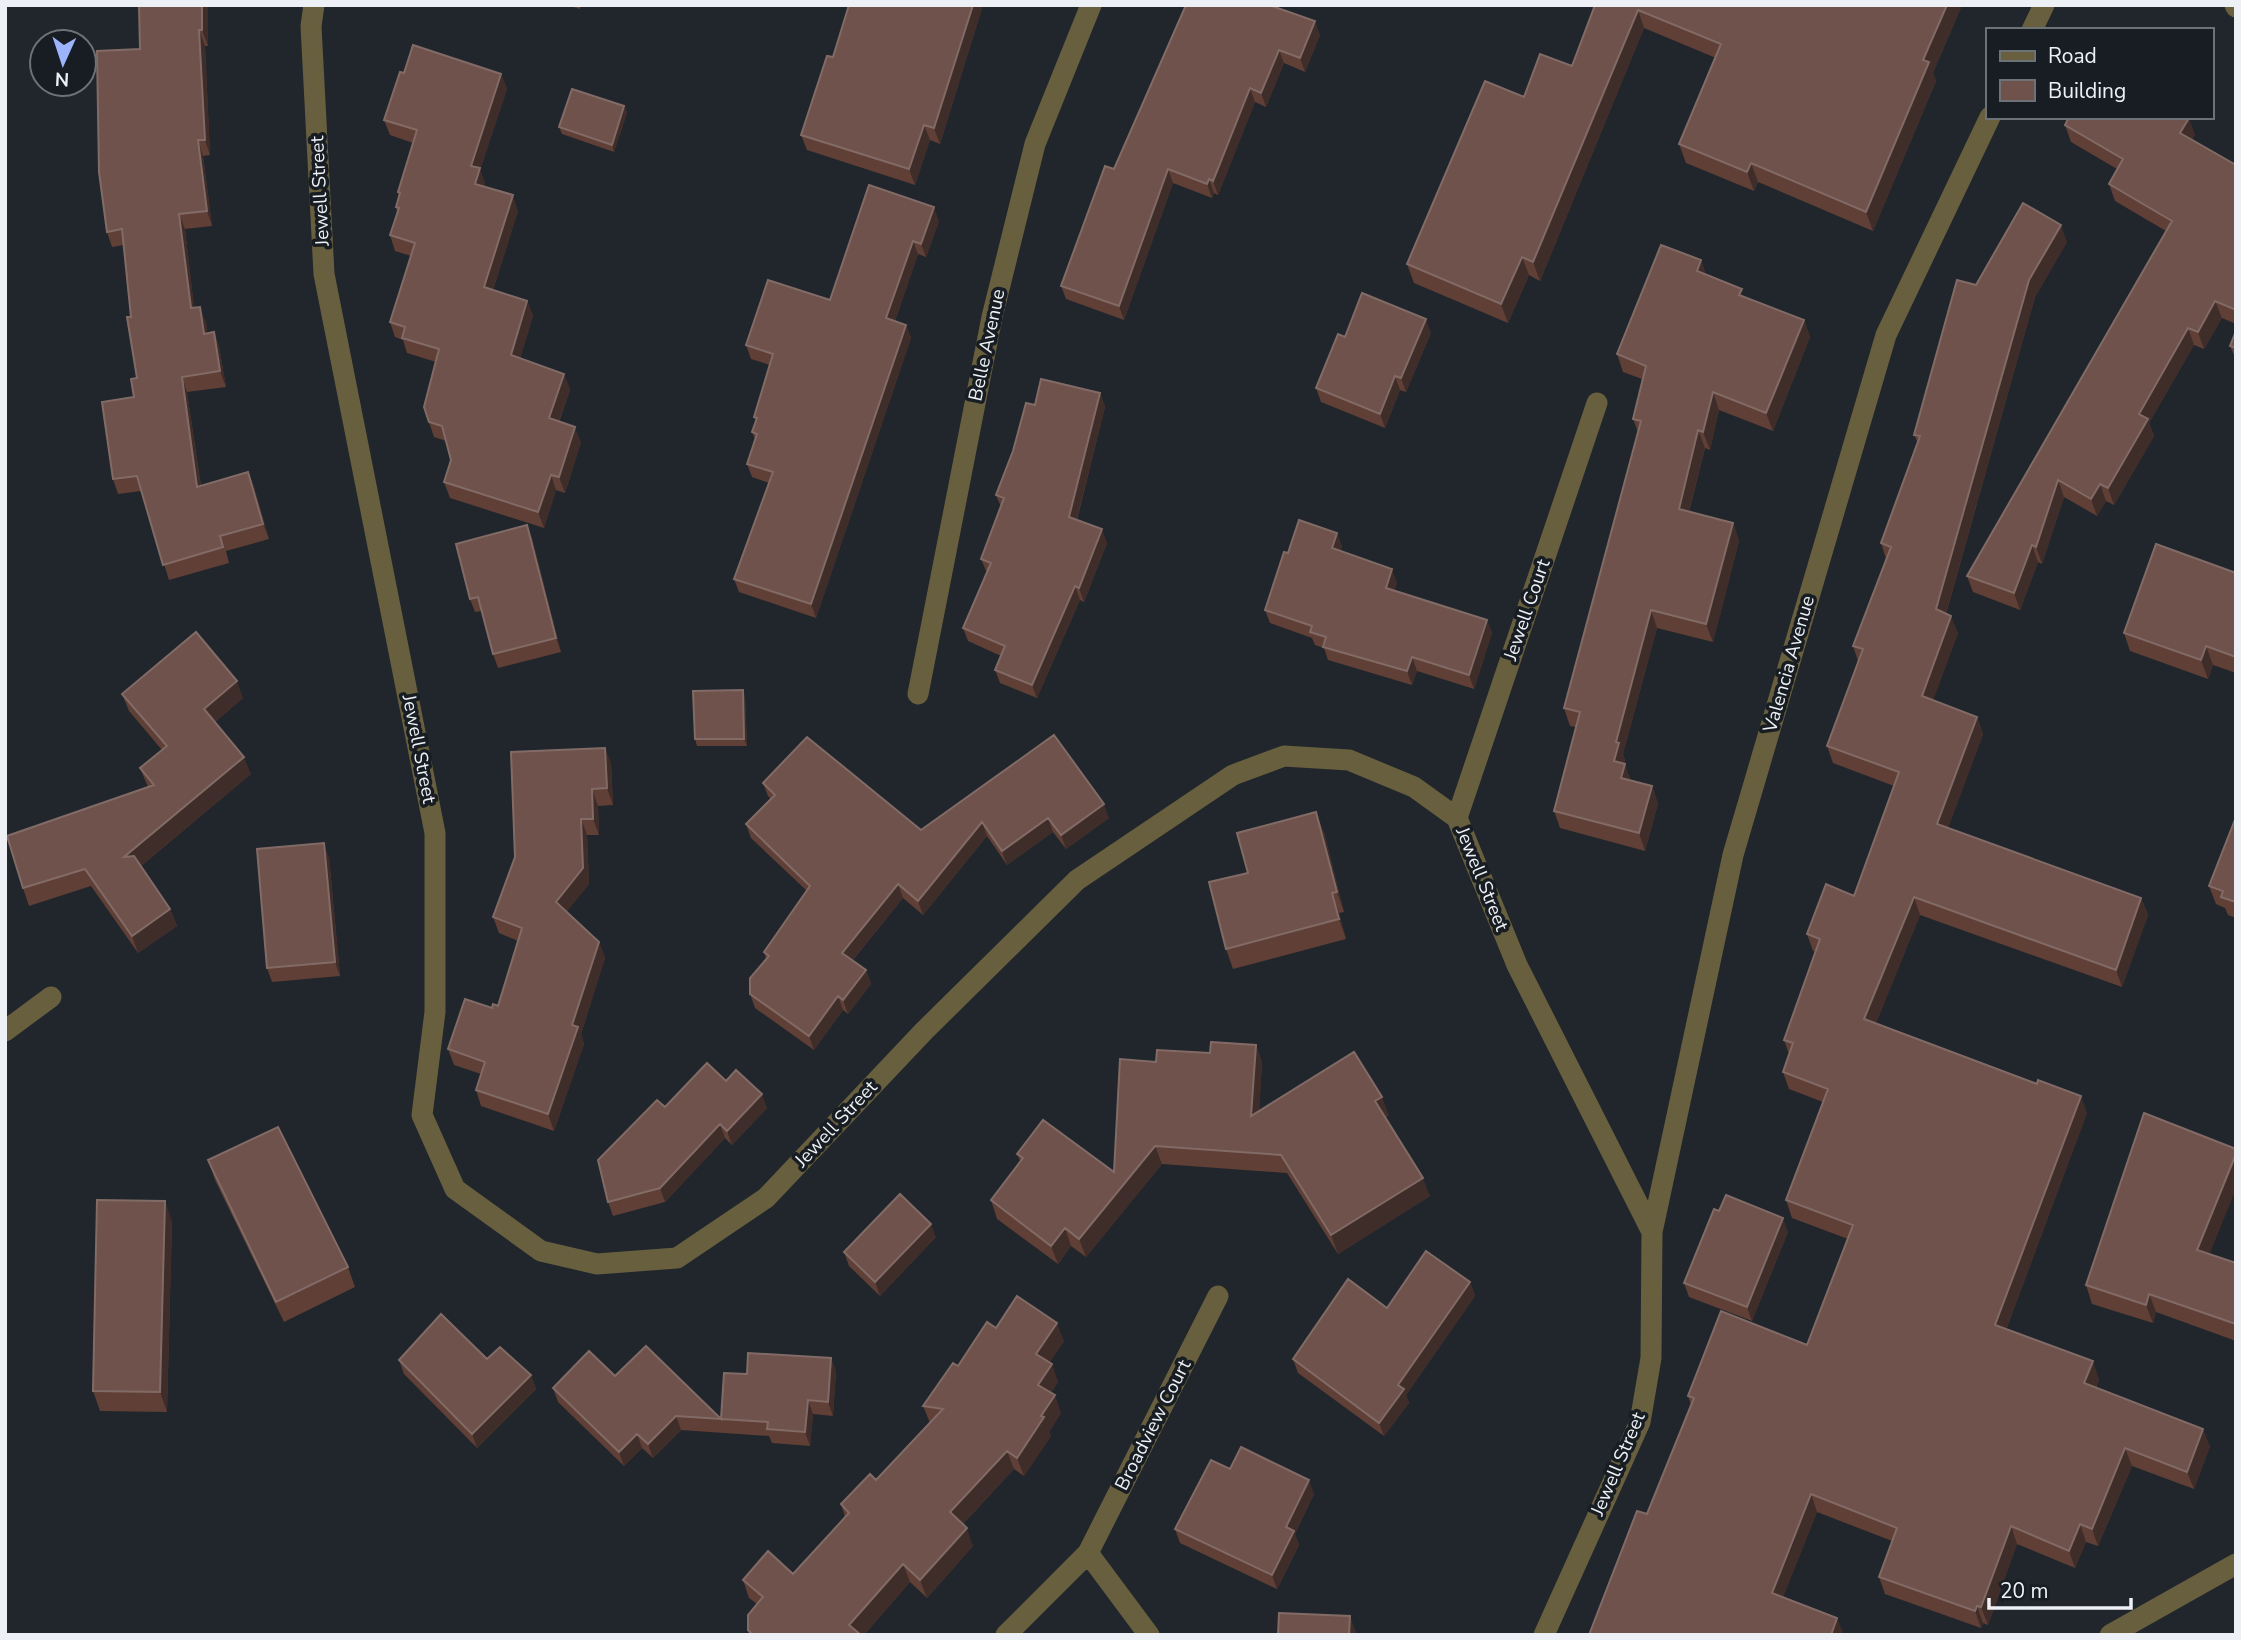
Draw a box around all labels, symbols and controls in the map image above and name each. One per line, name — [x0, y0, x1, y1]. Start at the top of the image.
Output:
north arrow — [28, 28, 98, 98]
legend — [1986, 28, 2213, 119]
text: Road — [2048, 42, 2097, 70]
text: N — [54, 66, 70, 92]
text: Building — [2048, 77, 2126, 105]
street label: Jewell Street — [304, 135, 336, 248]
street label: Belle Avenue — [962, 287, 1012, 403]
street label: Jewell Court — [1497, 556, 1557, 665]
street label: Valencia Avenue — [1757, 592, 1821, 736]
street label: Jewell Street — [396, 692, 442, 806]
street label: Jewell Street — [1449, 822, 1515, 935]
street label: Jewell Street — [788, 1075, 883, 1174]
street label: Broadview Court — [1109, 1355, 1197, 1495]
street label: Jewell Street — [1584, 1408, 1652, 1521]
scale bar — [1989, 1566, 2131, 1610]
text: 20 m — [2000, 1577, 2049, 1605]

